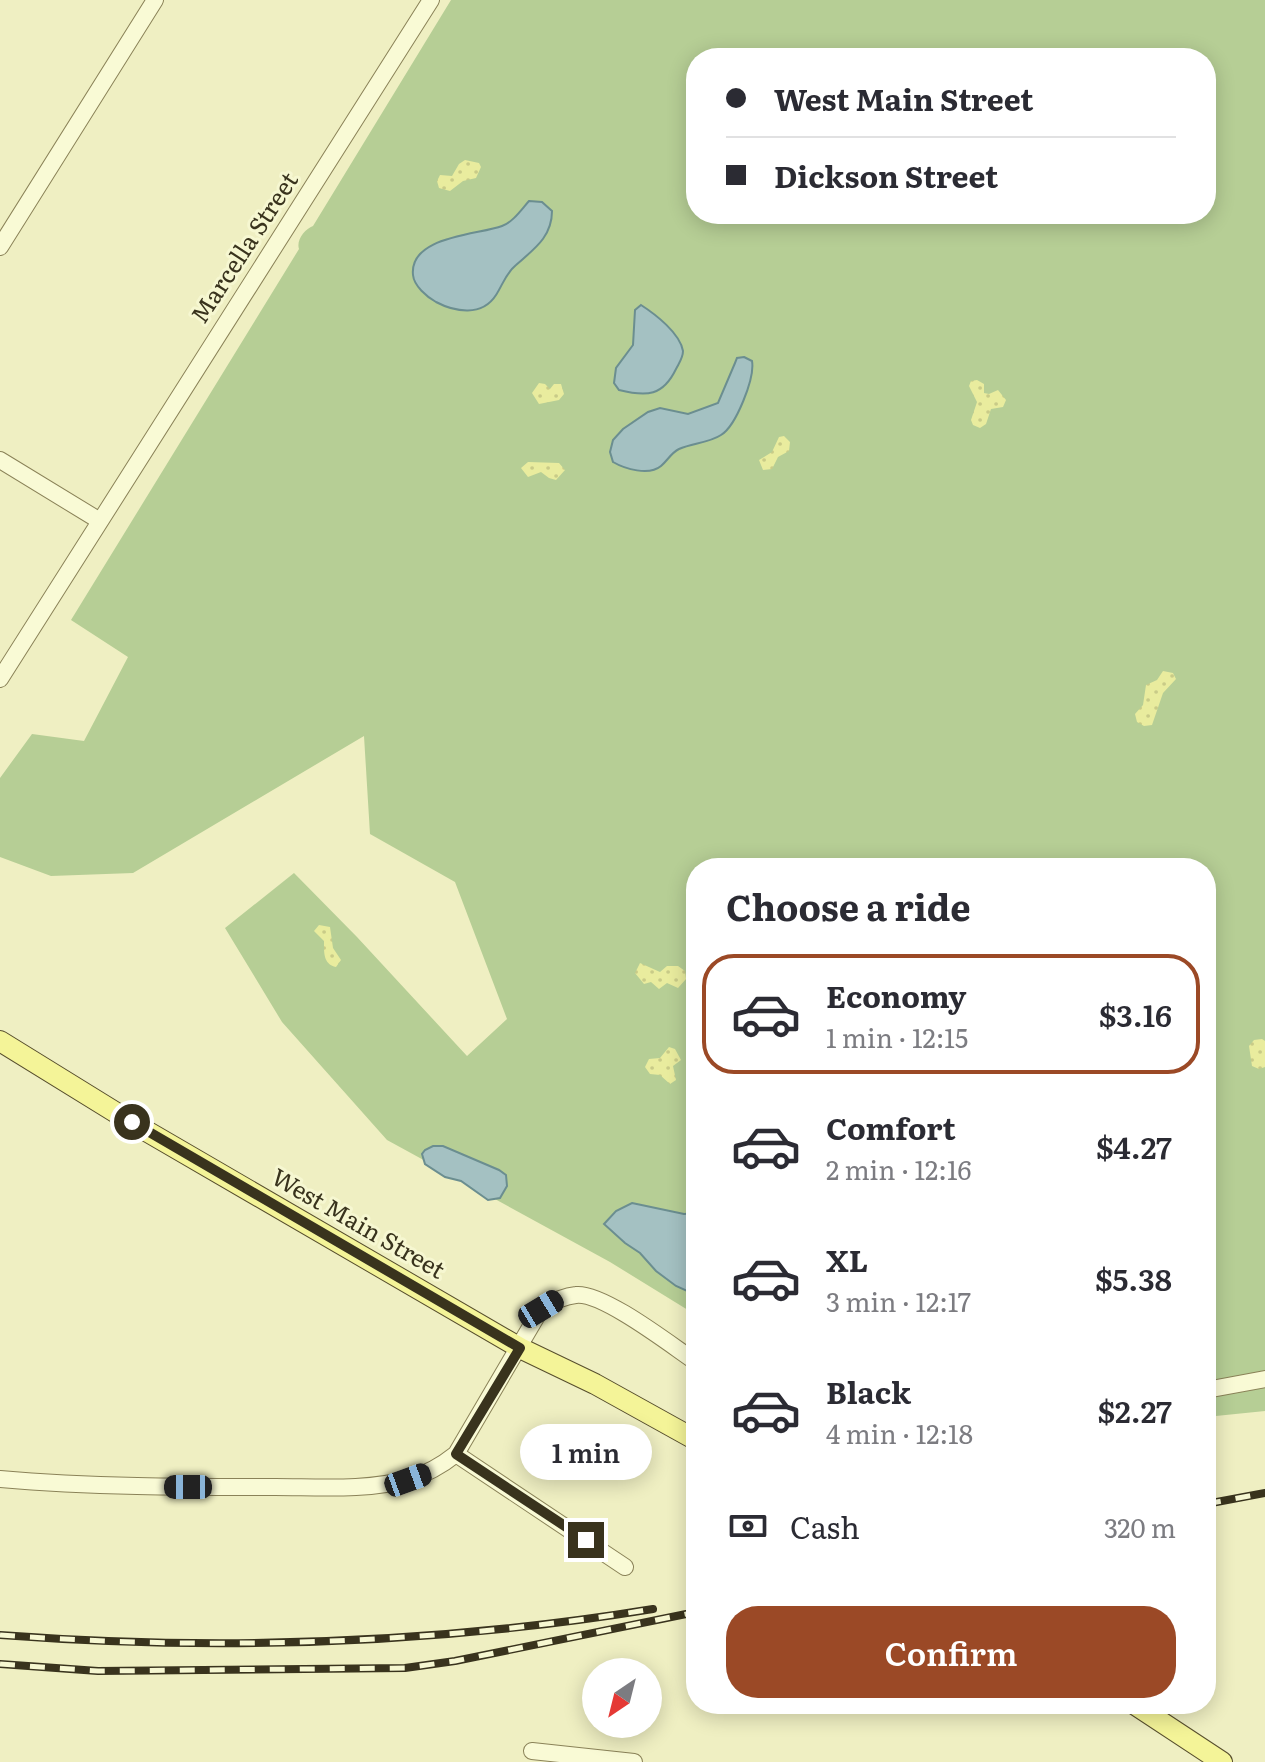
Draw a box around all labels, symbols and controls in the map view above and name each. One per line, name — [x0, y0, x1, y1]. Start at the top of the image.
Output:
text: West Main Street — [774, 76, 1034, 120]
text: Dickson Street — [774, 153, 998, 197]
street label: Marcella Street — [181, 164, 305, 329]
text: Choose a ride — [726, 879, 971, 932]
text: Economy — [826, 973, 966, 1017]
icon: car — [730, 978, 802, 1050]
text: $3.16 — [1099, 992, 1172, 1036]
text: 1 min · 12:15 — [826, 1017, 968, 1056]
route start — [114, 1104, 150, 1140]
text: Comfort — [826, 1105, 956, 1149]
icon: car — [730, 1110, 802, 1182]
text: $4.27 — [1096, 1124, 1172, 1168]
text: 2 min · 12:16 — [826, 1149, 972, 1188]
street label: West Main Street — [266, 1158, 453, 1286]
text: XL — [826, 1237, 868, 1281]
icon: car — [730, 1242, 802, 1314]
text: $5.38 — [1095, 1256, 1172, 1300]
text: 3 min · 12:17 — [826, 1281, 971, 1320]
car — [514, 1286, 568, 1332]
text: Black — [826, 1369, 911, 1413]
icon: car — [730, 1374, 802, 1446]
text: $2.27 — [1098, 1388, 1172, 1432]
text: 4 min · 12:18 — [826, 1413, 973, 1452]
callout: 1 min — [520, 1424, 652, 1480]
text: 1 min — [552, 1432, 620, 1471]
car — [381, 1461, 435, 1499]
car — [164, 1475, 212, 1499]
icon: cash — [726, 1504, 770, 1548]
text: Cash — [790, 1504, 860, 1548]
text: 320 m — [1104, 1507, 1176, 1546]
route end — [568, 1522, 604, 1558]
button: Confirm — [726, 1606, 1176, 1698]
north arrow — [582, 1658, 662, 1738]
map controls — [582, 1658, 662, 1738]

